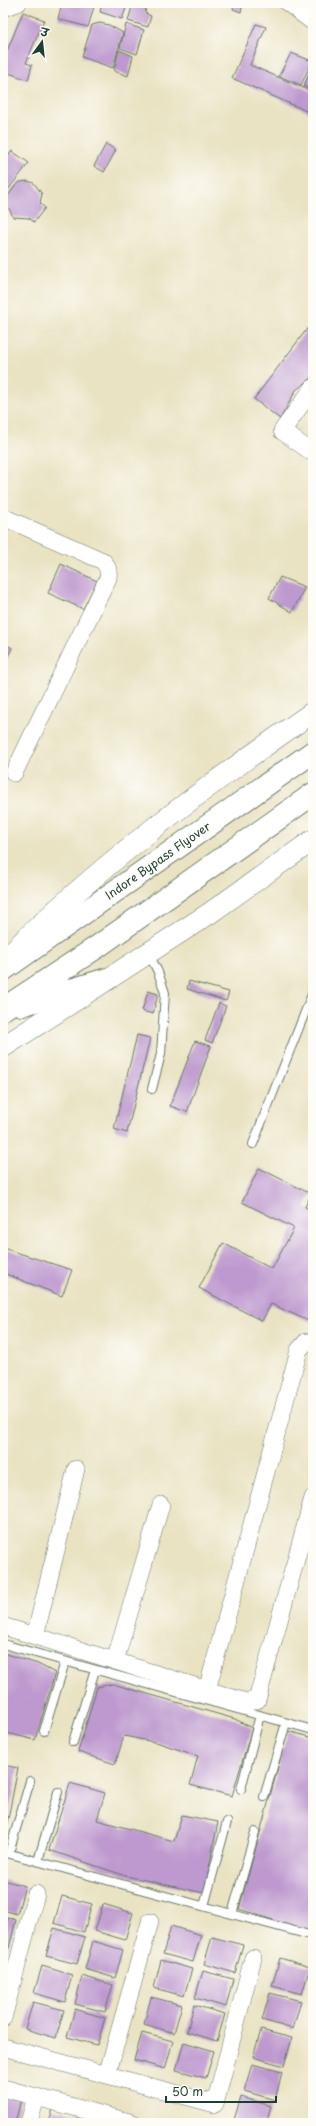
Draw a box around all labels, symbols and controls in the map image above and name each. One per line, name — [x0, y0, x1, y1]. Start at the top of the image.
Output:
north arrow — [22, 22, 62, 62]
text: उ — [38, 22, 52, 41]
street label: Indore Bypass Flyover — [101, 817, 214, 903]
scale bar — [166, 2078, 276, 2104]
text: 50 m — [172, 2082, 203, 2100]

